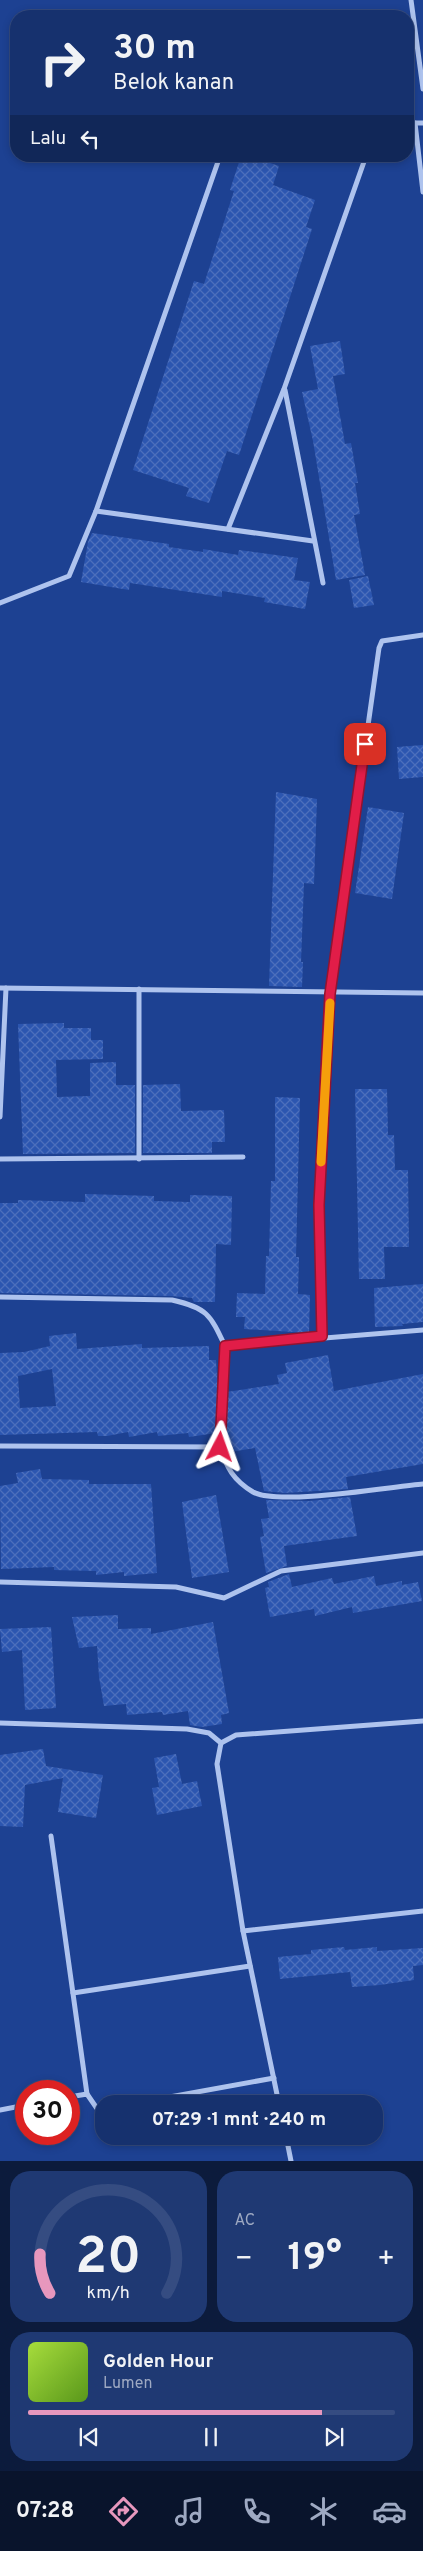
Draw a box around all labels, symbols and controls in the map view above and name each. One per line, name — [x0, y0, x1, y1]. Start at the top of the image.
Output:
text: 30 m — [113, 27, 196, 71]
icon: right — [30, 30, 95, 95]
text: Belok kanan — [113, 70, 234, 97]
icon: left — [76, 125, 104, 153]
text: Lalu — [30, 127, 66, 151]
pin — [344, 723, 386, 765]
icon: arrive — [351, 730, 379, 758]
position arrow — [193, 1420, 245, 1472]
speed limit sign: 30 — [15, 2080, 80, 2145]
text: 07:29 · 1 mnt · 240 m — [152, 2108, 326, 2132]
text: AC — [235, 2211, 255, 2231]
text: 20 — [75, 2226, 141, 2292]
text: 19° — [288, 2235, 342, 2284]
text: − — [235, 2242, 253, 2278]
text: + — [377, 2242, 395, 2278]
text: km/h — [87, 2282, 130, 2305]
text: Golden Hour — [103, 2350, 214, 2374]
text: Lumen — [103, 2374, 153, 2394]
icon: previous — [75, 2423, 103, 2451]
icon: pause — [197, 2423, 225, 2451]
icon: next — [320, 2423, 348, 2451]
icon: directions — [106, 2494, 141, 2529]
icon: music — [172, 2494, 207, 2529]
icon: phone — [239, 2494, 274, 2529]
icon: climate — [306, 2494, 341, 2529]
icon: car — [372, 2494, 407, 2529]
text: 07:28 — [16, 2498, 74, 2525]

